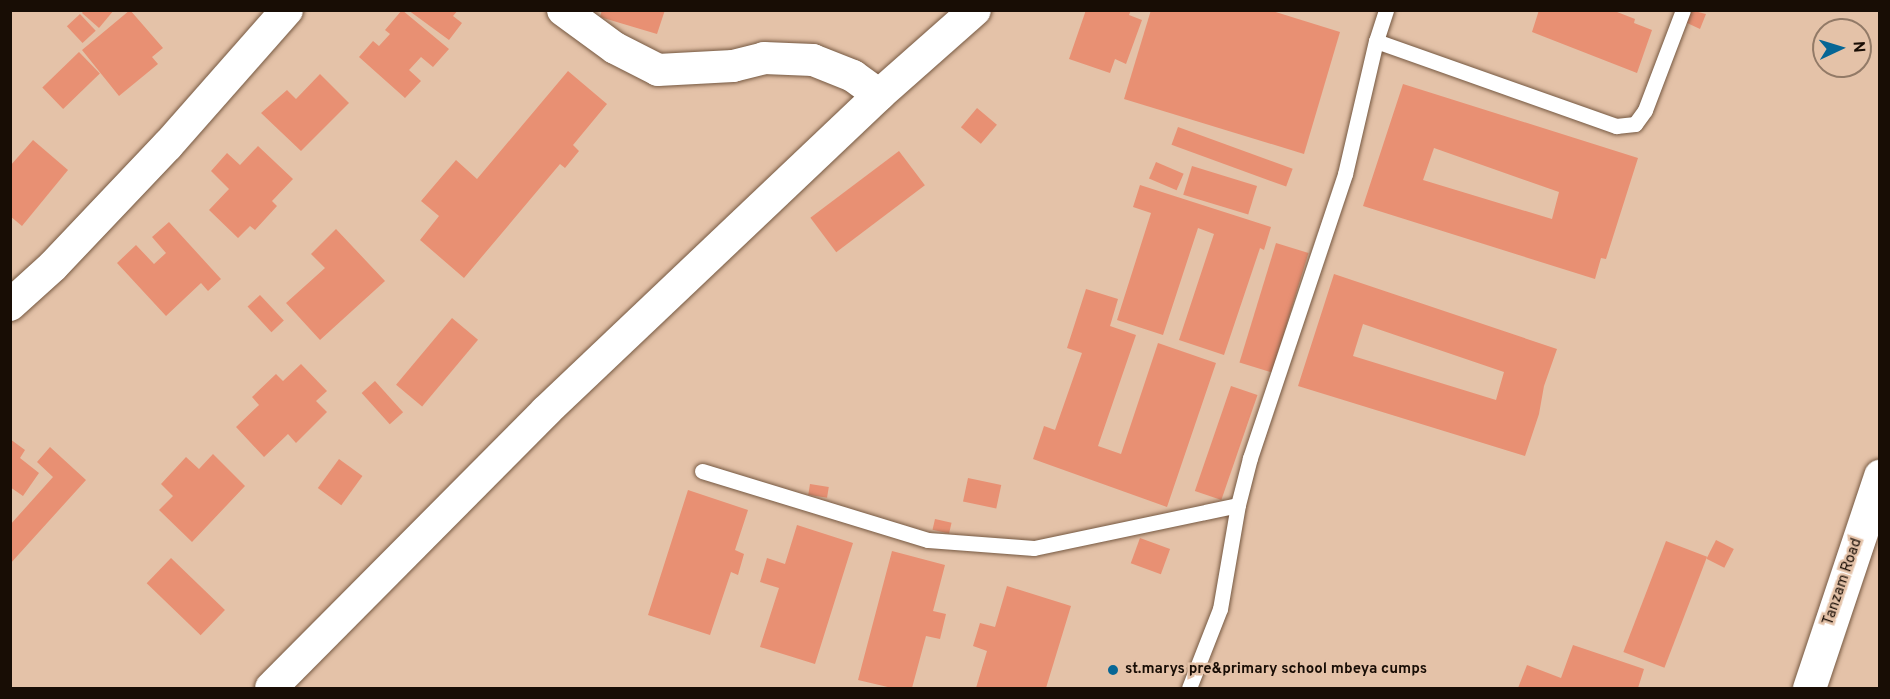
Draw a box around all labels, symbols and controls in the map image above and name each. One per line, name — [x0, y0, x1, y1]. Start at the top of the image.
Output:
north arrow — [1812, 18, 1872, 78]
text: N — [1848, 40, 1868, 53]
street label: Tanzam Road — [1820, 536, 1866, 628]
place label: st.marys pre&primary school mbeya cumps — [1125, 661, 1427, 679]
marker: st.marys pre&primary school mbeya cumps — [1106, 663, 1120, 677]

